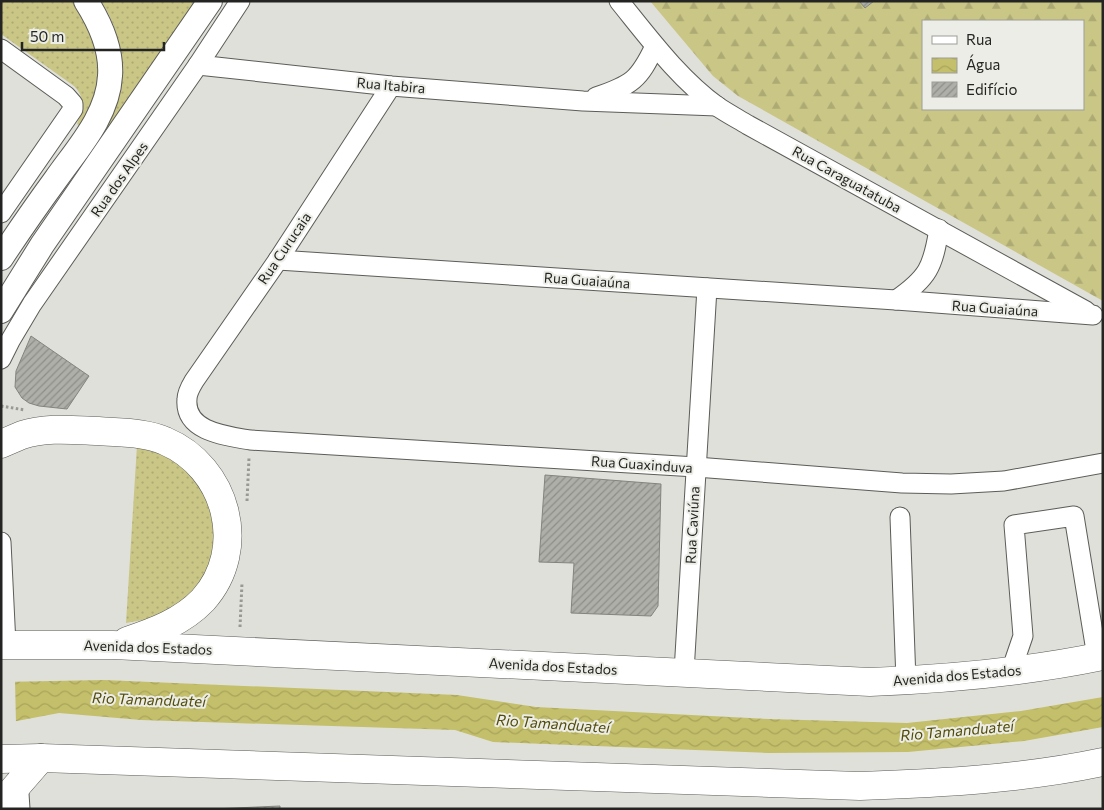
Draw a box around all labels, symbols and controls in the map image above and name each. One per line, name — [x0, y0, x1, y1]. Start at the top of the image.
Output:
scale bar — [22, 20, 165, 52]
legend — [922, 20, 1084, 110]
text: 50 m — [30, 27, 64, 45]
text: Rua — [966, 30, 992, 48]
text: Água — [966, 54, 1000, 73]
street label: Rua Itabira — [356, 74, 426, 96]
text: Edifício — [966, 80, 1017, 98]
street label: Rua dos Alpes — [87, 138, 151, 220]
street label: Rua Caraguatatuba — [790, 142, 904, 216]
street label: Rua Curucaia — [254, 209, 314, 287]
street label: Rua Guaiaúna — [543, 268, 631, 292]
street label: Rua Guaiaúna — [951, 296, 1039, 320]
street label: Rua Guaxinduva — [591, 452, 693, 476]
street label: Rua Caviúna — [681, 486, 703, 564]
street label: Avenida dos Estados — [83, 636, 213, 658]
street label: Avenida dos Estados — [488, 654, 618, 678]
street label: Avenida dos Estados — [892, 661, 1022, 689]
water label: Rio Tamanduateí — [92, 688, 208, 710]
water label: Rio Tamanduateí — [495, 710, 613, 736]
water label: Rio Tamanduateí — [899, 716, 1017, 744]

